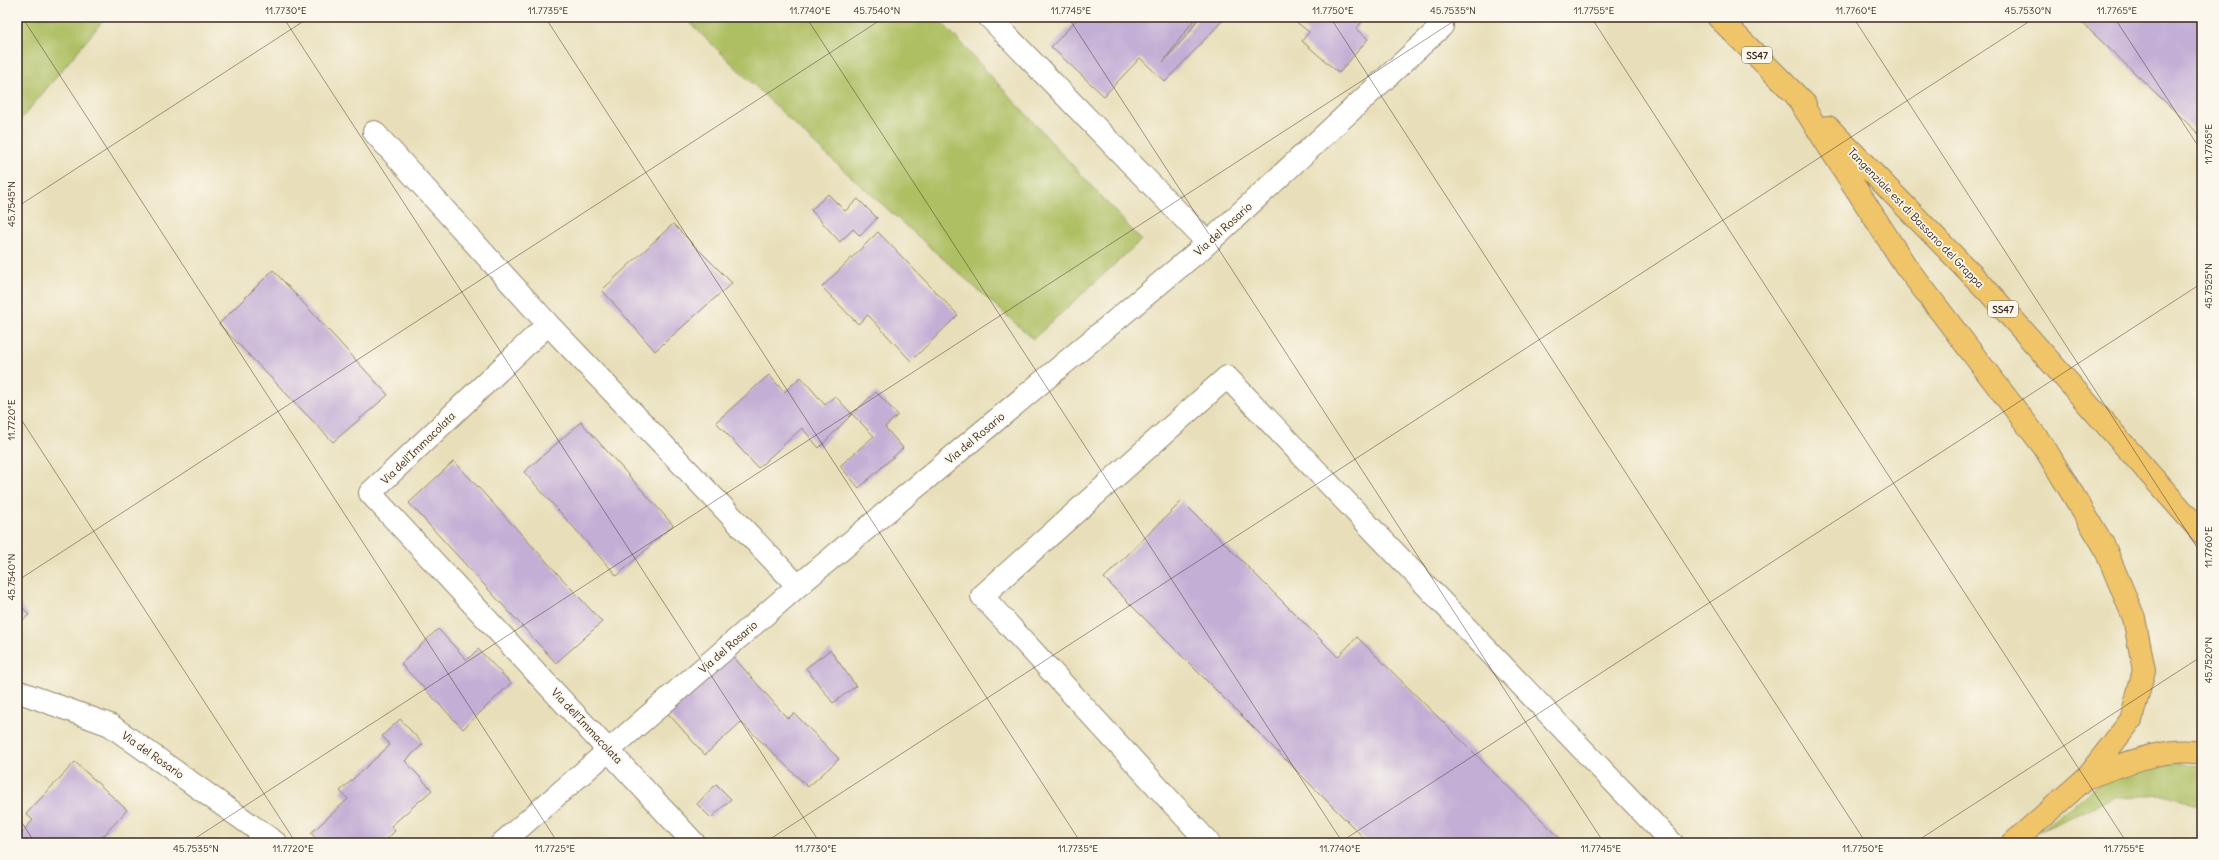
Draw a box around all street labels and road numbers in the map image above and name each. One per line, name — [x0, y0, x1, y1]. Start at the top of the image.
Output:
road number: SS47 — [1742, 47, 1772, 63]
street label: Tangenziale est di Bassano del Grappa — [1845, 145, 1987, 291]
street label: Via del Rosario — [1191, 199, 1255, 259]
road number: SS47 — [1988, 301, 2018, 317]
street label: Via dell'Immacolata — [378, 409, 458, 487]
street label: Via del Rosario — [942, 409, 1008, 467]
street label: Via del Rosario — [696, 618, 760, 676]
street label: Via dell'Immacolata — [548, 685, 626, 767]
street label: Via del Rosario — [119, 728, 187, 782]

